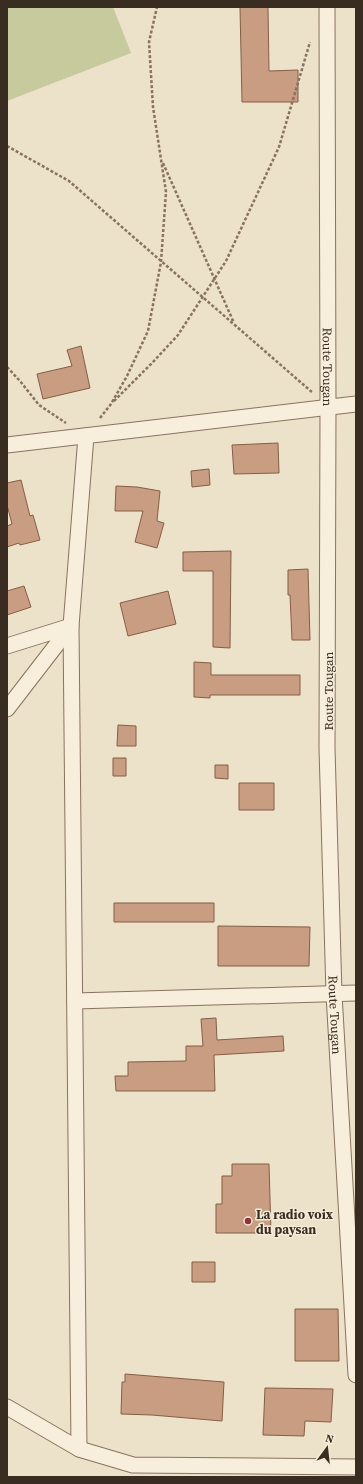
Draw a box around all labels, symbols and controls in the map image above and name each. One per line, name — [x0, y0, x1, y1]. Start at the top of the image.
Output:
street label: Route Tougan — [319, 327, 337, 407]
street label: Route Tougan — [320, 651, 337, 730]
street label: Route Tougan — [325, 975, 346, 1055]
place label: La radio voix du paysan — [256, 1206, 334, 1238]
marker: La radio voix du paysan — [243, 1216, 253, 1226]
north arrow — [307, 1428, 347, 1468]
text: N — [324, 1431, 335, 1447]

